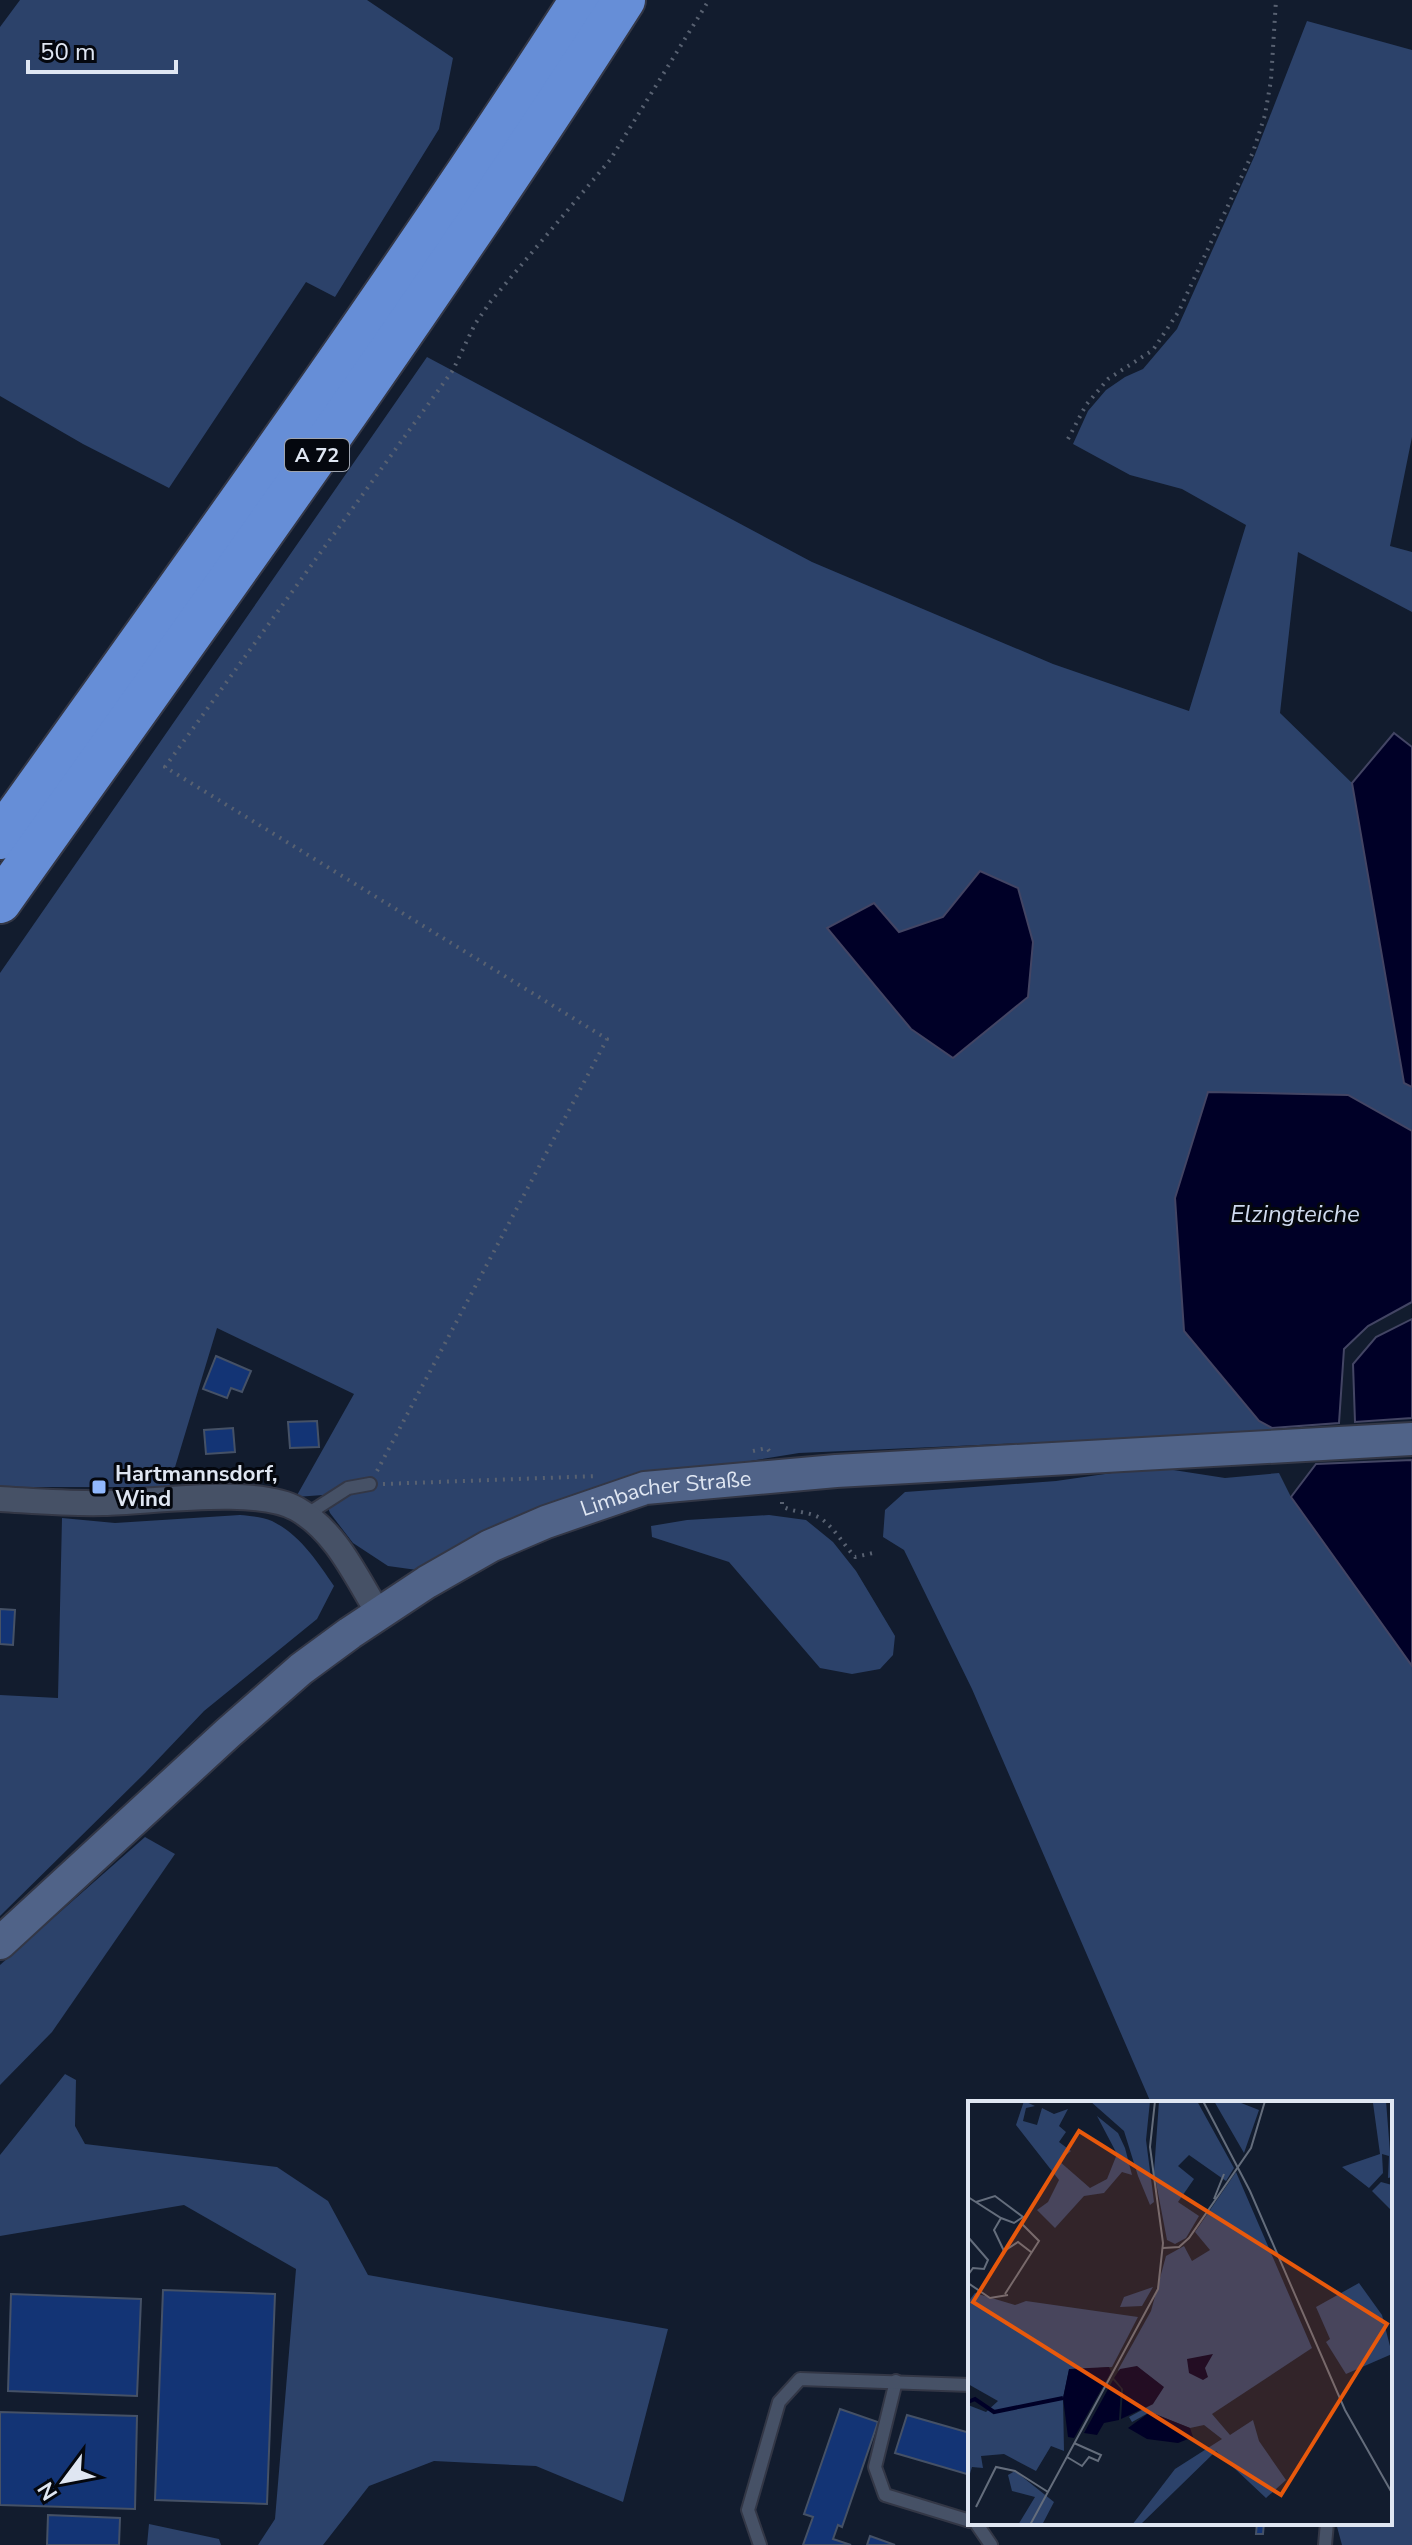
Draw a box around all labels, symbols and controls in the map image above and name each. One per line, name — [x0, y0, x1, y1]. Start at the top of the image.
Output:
scale bar — [28, 24, 176, 74]
text: 50 m — [40, 36, 96, 68]
road number: A 72 — [285, 439, 349, 471]
water label: Elzingteiche — [1230, 1198, 1360, 1230]
place label: Hartmannsdorf, Wind — [115, 1459, 278, 1514]
street label: Limbacher Straße — [576, 1464, 753, 1524]
marker: Hartmannsdorf, Wind — [90, 1478, 108, 1496]
inset map — [968, 2101, 1392, 2525]
north arrow — [24, 2441, 104, 2521]
text: N — [31, 2476, 65, 2506]

